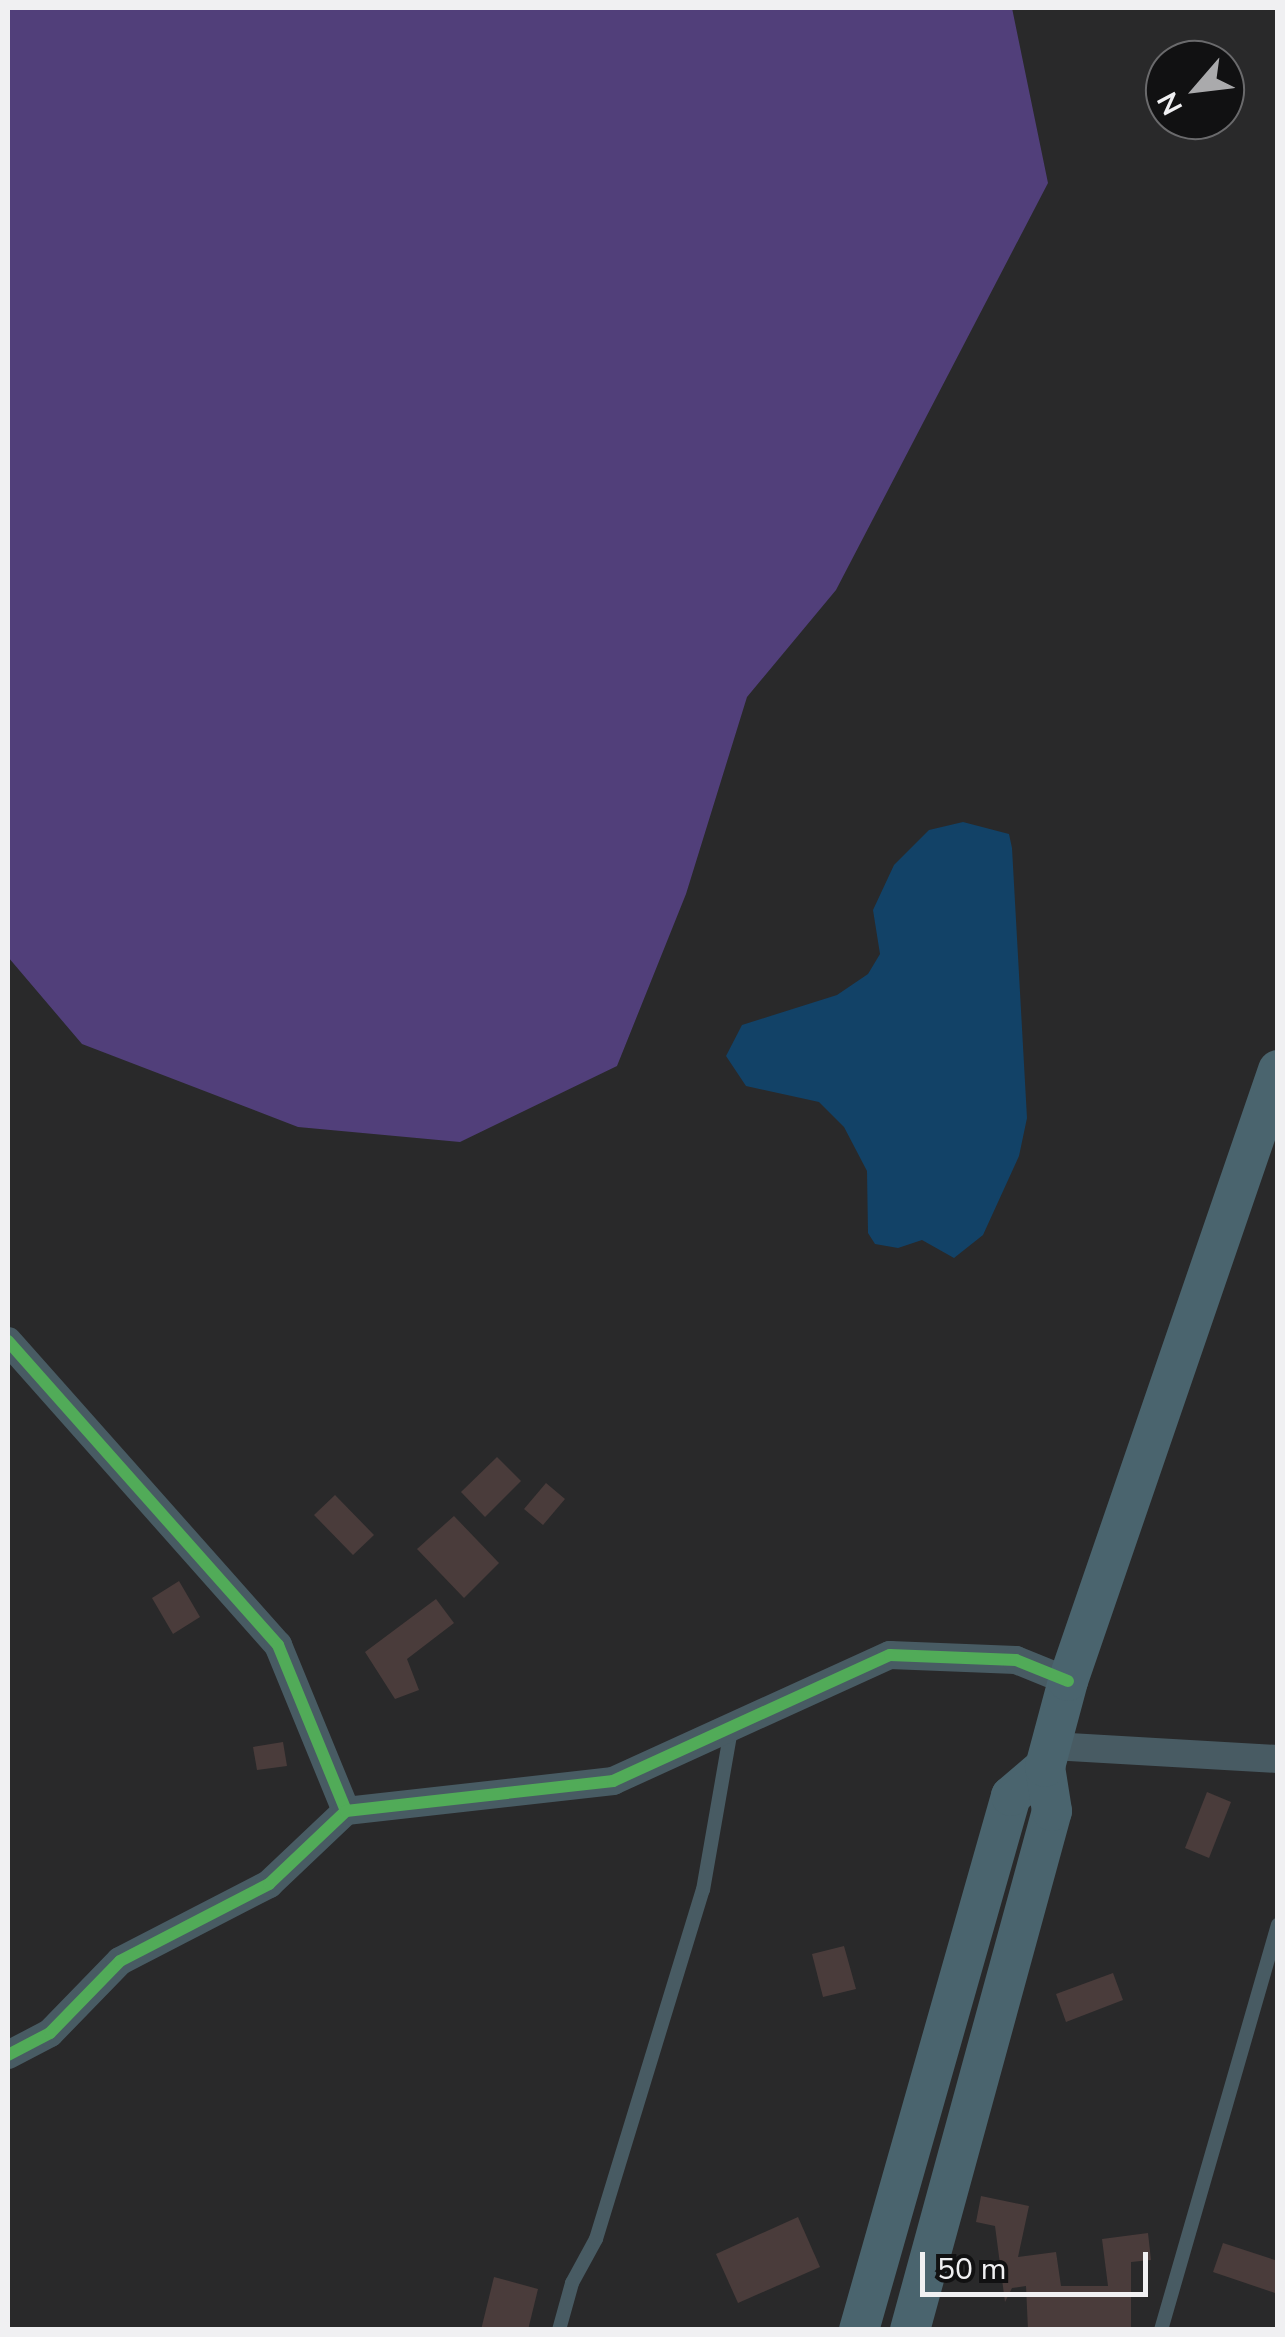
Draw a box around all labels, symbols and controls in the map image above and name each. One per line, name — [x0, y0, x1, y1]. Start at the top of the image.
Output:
north arrow — [1145, 40, 1245, 140]
text: N — [1149, 85, 1192, 121]
scale bar — [925, 2232, 1152, 2294]
text: 50 m — [937, 2249, 1006, 2290]

